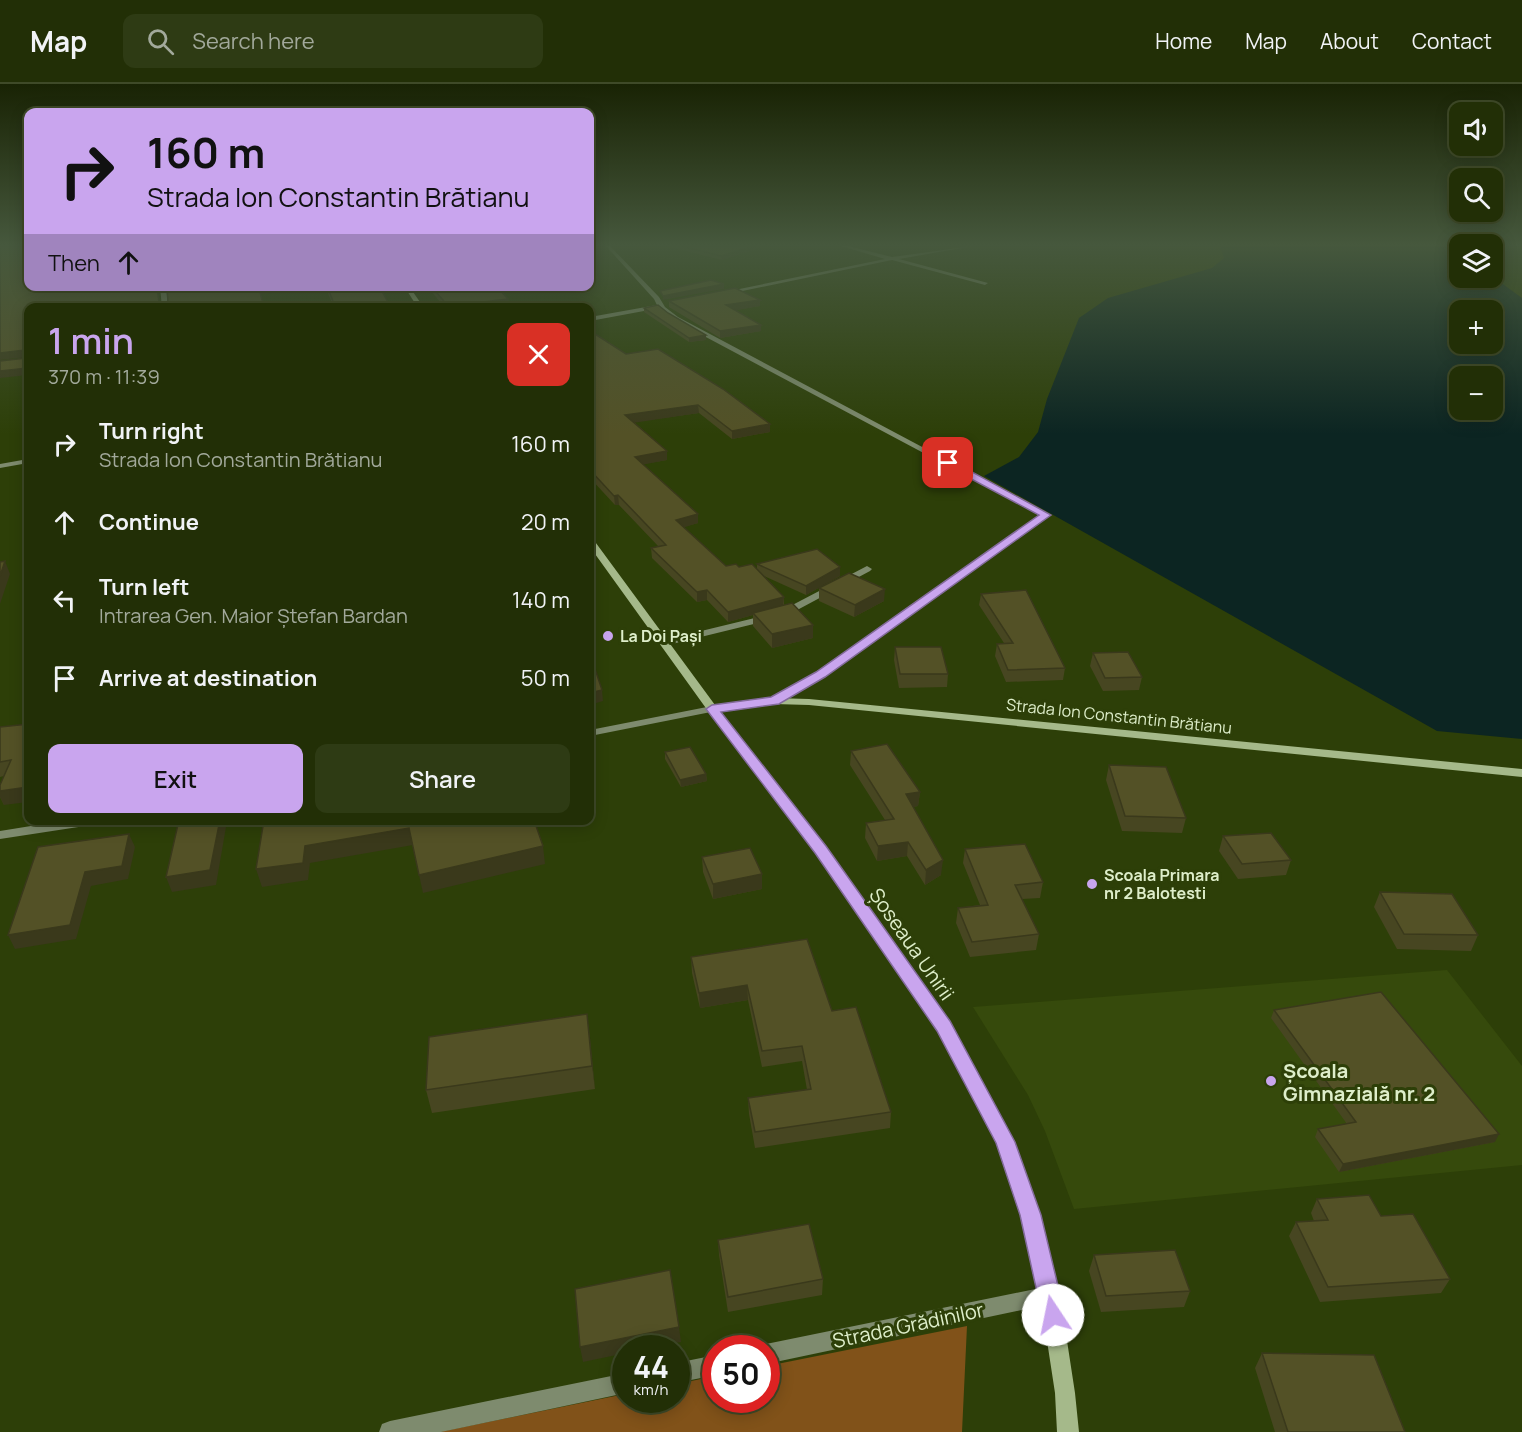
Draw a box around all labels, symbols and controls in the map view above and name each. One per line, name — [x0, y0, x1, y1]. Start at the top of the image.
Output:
search box — [123, 14, 543, 68]
text: Map — [30, 22, 87, 60]
icon: search — [144, 25, 177, 58]
text: Search here — [192, 26, 315, 56]
text: Home — [1155, 27, 1212, 55]
text: Map — [1245, 27, 1287, 55]
text: About — [1320, 27, 1379, 55]
text: Contact — [1412, 27, 1492, 55]
map controls — [1449, 102, 1503, 420]
button: sound — [1449, 102, 1503, 156]
text: 160 m — [147, 123, 265, 181]
icon: right — [48, 132, 126, 210]
button: search — [1449, 168, 1503, 222]
text: Strada Ion Constantin Brătianu — [147, 178, 530, 215]
button: layers — [1449, 234, 1503, 288]
icon: ahead — [112, 246, 145, 279]
text: Then — [48, 248, 100, 278]
button: + — [1449, 300, 1503, 354]
text: 1 min — [48, 316, 134, 365]
button: close — [507, 323, 570, 386]
text: 370 m · 11:39 — [48, 363, 160, 390]
button: − — [1449, 366, 1503, 420]
text: Turn right — [99, 416, 204, 446]
icon: right — [48, 428, 81, 461]
text: 160 m — [511, 429, 570, 459]
pin — [922, 437, 973, 488]
text: Strada Ion Constantin Brătianu — [99, 446, 382, 473]
icon: arrive — [931, 446, 964, 479]
icon: ahead — [48, 506, 81, 539]
text: Continue — [99, 507, 199, 537]
text: 20 m — [521, 507, 570, 537]
text: Turn left — [99, 572, 189, 602]
icon: left — [48, 584, 81, 617]
text: 140 m — [512, 585, 570, 615]
text: Intrarea Gen. Maior Ștefan Bardan — [99, 602, 408, 629]
place label: La Doi Pași — [620, 625, 702, 647]
marker: La Doi Pași — [601, 629, 615, 643]
icon: arrive — [48, 662, 81, 695]
text: Arrive at destination — [99, 663, 317, 693]
text: 50 m — [521, 663, 570, 693]
street label: Strada Ion Constantin Brătianu — [1005, 693, 1233, 739]
button: Exit — [48, 744, 303, 813]
button: Share — [315, 744, 570, 813]
place label: Scoala Primara nr 2 Balotesti — [1104, 864, 1220, 904]
marker: Scoala Primara nr 2 Balotesti — [1085, 877, 1099, 891]
street label: Șoseaua Unirii — [863, 882, 961, 1006]
place label: Școala Gimnazială nr. 2 — [1283, 1057, 1435, 1107]
marker: Școala Gimnazială nr. 2 — [1264, 1074, 1278, 1088]
position arrow — [1021, 1283, 1085, 1347]
street label: Strada Grădinilor — [830, 1296, 986, 1354]
speed limit sign: 50 — [702, 1335, 780, 1413]
text: 44 — [633, 1346, 669, 1387]
text: km/h — [634, 1379, 668, 1400]

